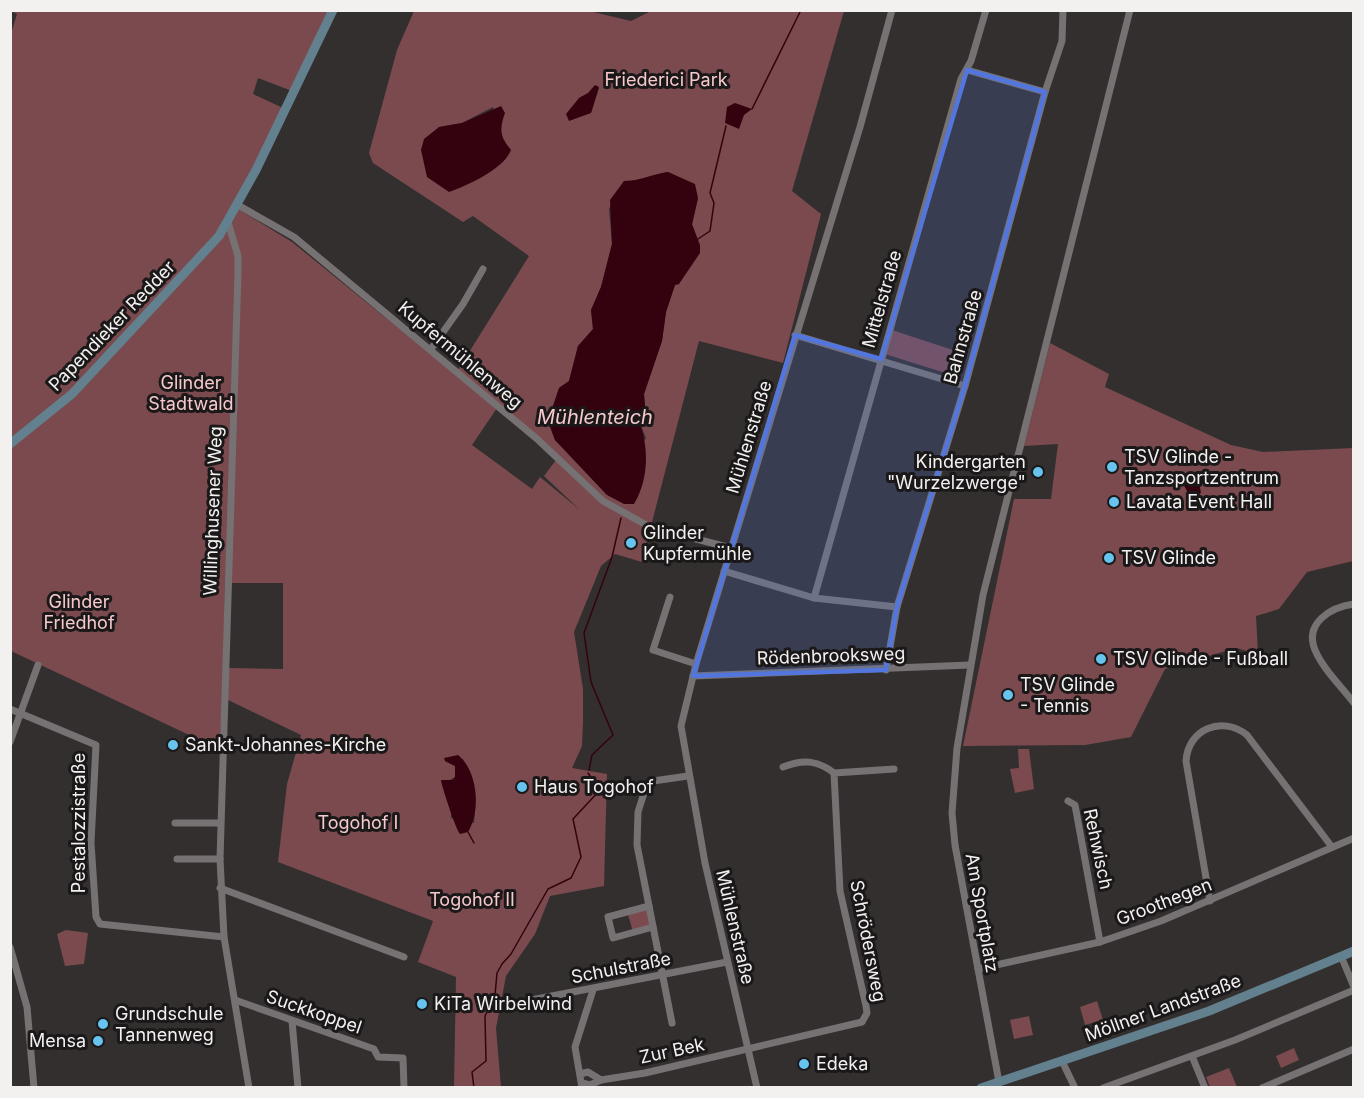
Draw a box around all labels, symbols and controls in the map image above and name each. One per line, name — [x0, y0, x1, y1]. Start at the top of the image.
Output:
park label: Friederici Park — [604, 69, 728, 90]
street label: Mittelstraße — [858, 248, 905, 350]
street label: Papendieker Redder — [44, 256, 179, 395]
street label: Bahnstraße — [939, 287, 986, 386]
street label: Kupfermühlenweg — [394, 297, 527, 413]
park label: Glinder Stadtwald — [148, 372, 234, 414]
street label: Mühlenstraße — [721, 378, 776, 496]
water label: Mühlenteich — [537, 405, 653, 429]
street label: Willinghusener Weg — [199, 426, 226, 596]
place label: TSV Glinde - Tanzsportzentrum — [1124, 446, 1279, 488]
place label: Kindergarten "Wurzelzwerge" — [887, 451, 1026, 493]
marker: TSV Glinde - Tanzsportzentrum — [1105, 460, 1119, 474]
marker: Kindergarten "Wurzelzwerge" — [1031, 465, 1045, 479]
place label: Lavata Event Hall — [1126, 491, 1272, 512]
marker: Lavata Event Hall — [1107, 495, 1121, 509]
place label: Glinder Kupfermühle — [643, 522, 752, 564]
marker: Glinder Kupfermühle — [624, 536, 638, 550]
place label: TSV Glinde — [1121, 547, 1216, 568]
marker: TSV Glinde — [1102, 551, 1116, 565]
park label: Glinder Friedhof — [43, 591, 115, 633]
street label: Rödenbrooksweg — [756, 642, 906, 669]
place label: TSV Glinde - Fußball — [1113, 648, 1288, 669]
marker: TSV Glinde - Fußball — [1094, 652, 1108, 666]
place label: TSV Glinde - Tennis — [1020, 674, 1115, 716]
marker: TSV Glinde - Tennis — [1001, 688, 1015, 702]
place label: Sankt-Johannes-Kirche — [185, 734, 386, 755]
marker: Sankt-Johannes-Kirche — [166, 738, 180, 752]
street label: Pestalozzistraße — [68, 753, 89, 893]
place label: Haus Togohof — [534, 776, 654, 797]
marker: Haus Togohof — [515, 780, 529, 794]
street label: Rehwisch — [1080, 807, 1117, 891]
park label: Togohof I — [318, 812, 398, 833]
street label: Am Sportplatz — [962, 852, 1003, 974]
street label: Mühlenstraße — [712, 868, 759, 986]
street label: Groothegen — [1113, 874, 1215, 929]
street label: Schrödersweg — [846, 878, 891, 1004]
park label: Togohof II — [429, 889, 515, 910]
street label: Schulstraße — [569, 948, 673, 987]
street label: Möllner Landstraße — [1082, 970, 1244, 1046]
street label: Suckkoppel — [264, 985, 365, 1038]
place label: KiTa Wirbelwind — [434, 993, 572, 1014]
marker: KiTa Wirbelwind — [415, 997, 429, 1011]
place label: Grundschule Tannenweg — [115, 1003, 223, 1045]
marker: Grundschule Tannenweg — [96, 1017, 110, 1031]
place label: Mensa — [29, 1030, 86, 1051]
street label: Zur Bek — [637, 1033, 706, 1068]
marker: Mensa — [91, 1034, 105, 1048]
place label: Edeka — [816, 1053, 868, 1074]
marker: Edeka — [797, 1057, 811, 1071]

